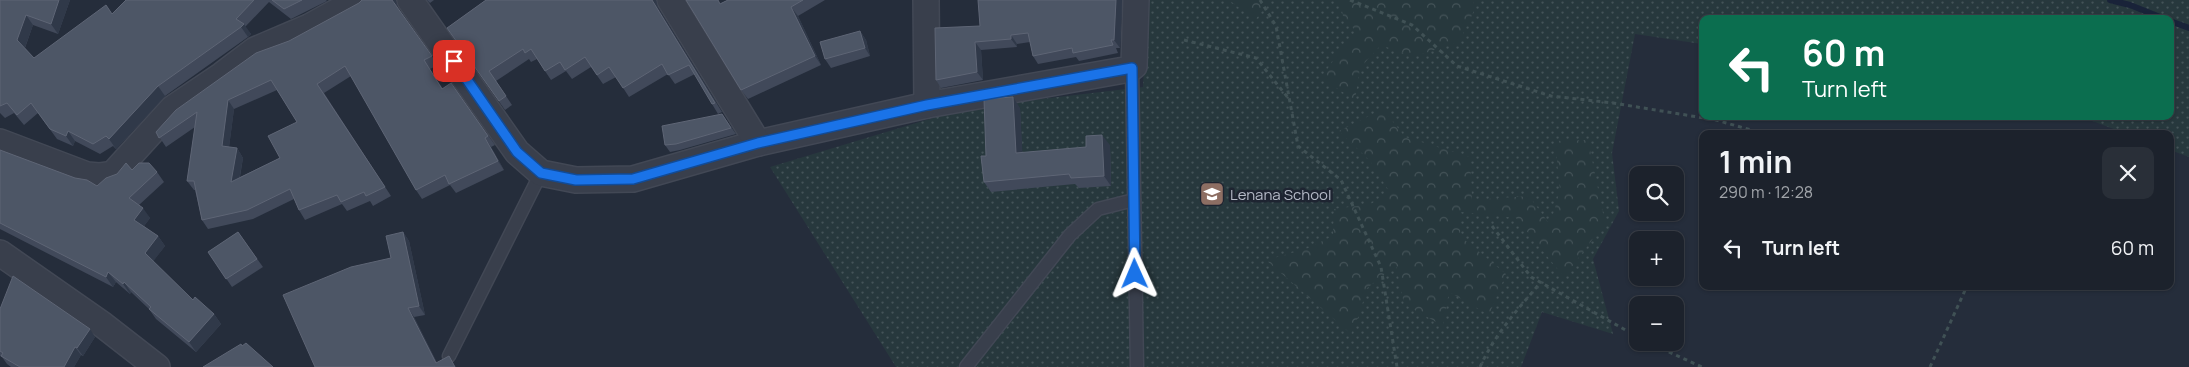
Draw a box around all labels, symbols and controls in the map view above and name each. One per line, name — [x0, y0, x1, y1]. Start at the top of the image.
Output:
text: 60 m — [1802, 29, 1885, 77]
icon: left — [1719, 35, 1784, 100]
pin — [433, 40, 475, 82]
icon: arrive — [440, 47, 468, 75]
text: Turn left — [1802, 74, 1887, 104]
text: 1 min — [1719, 141, 1792, 182]
button: close — [2102, 147, 2154, 199]
map controls — [1629, 166, 1684, 351]
button: search — [1629, 166, 1684, 221]
school or university icon: Lenana School — [1199, 181, 1225, 207]
text: 290 m · 12:28 — [1719, 181, 1813, 203]
place label: Lenana School — [1230, 184, 1331, 205]
button: + — [1629, 231, 1684, 286]
icon: left — [1719, 234, 1747, 262]
text: Turn left — [1762, 235, 1840, 261]
text: 60 m — [2111, 235, 2154, 261]
position arrow — [1108, 247, 1160, 299]
button: − — [1629, 296, 1684, 351]

